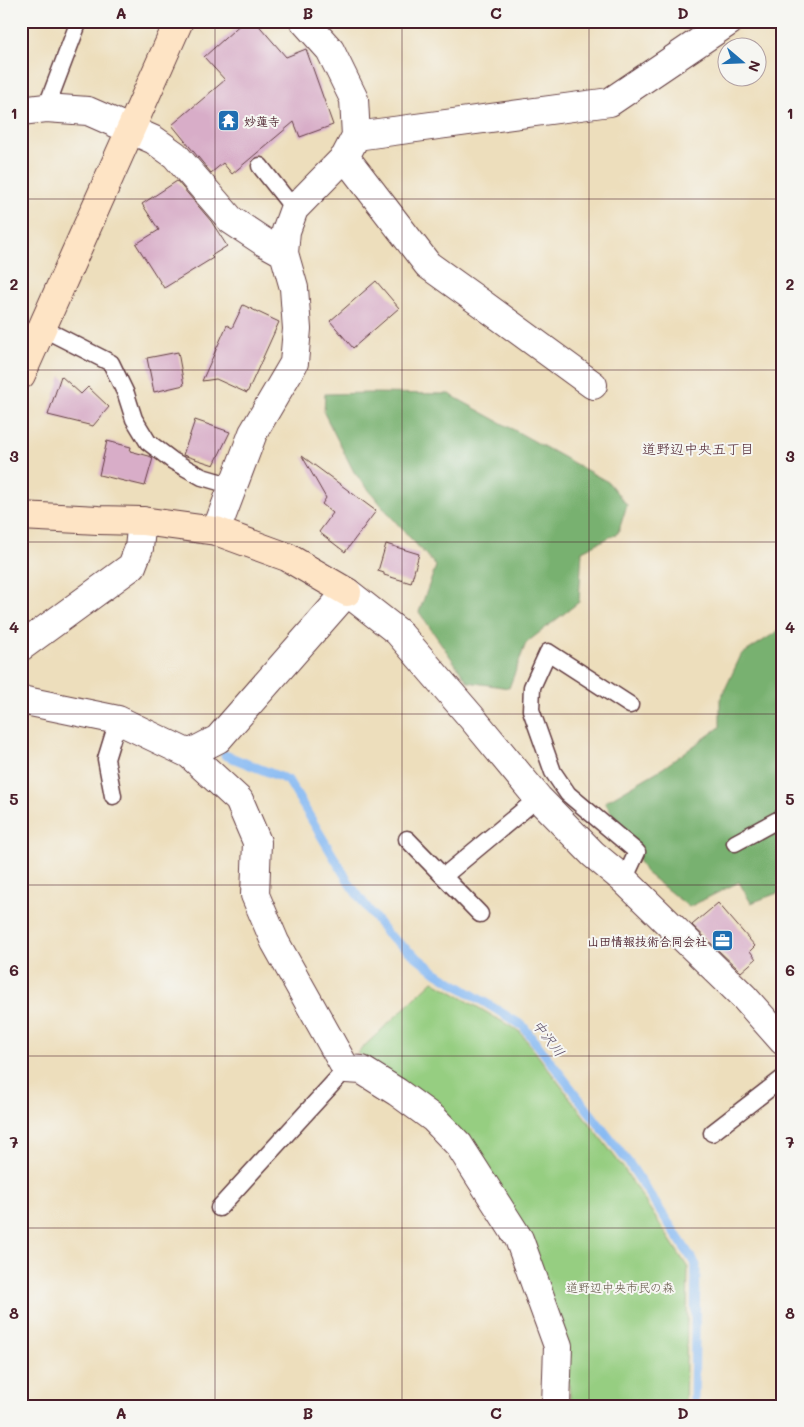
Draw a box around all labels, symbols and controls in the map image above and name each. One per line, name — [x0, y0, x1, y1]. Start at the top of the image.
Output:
text: A — [115, 2, 127, 23]
text: B — [303, 2, 313, 23]
text: C — [490, 2, 502, 23]
text: D — [677, 2, 689, 23]
north arrow — [716, 38, 766, 88]
text: N — [744, 58, 765, 75]
text: 1 — [10, 102, 18, 123]
text: 1 — [786, 102, 794, 123]
temple icon: 妙蓮寺 — [216, 109, 240, 133]
place label: 妙蓮寺 — [244, 113, 280, 129]
text: 2 — [10, 273, 19, 294]
text: 2 — [786, 273, 795, 294]
district label: 道野辺中央五丁目 — [642, 439, 754, 458]
text: 3 — [9, 445, 19, 466]
text: 3 — [785, 445, 795, 466]
text: 4 — [9, 616, 19, 637]
text: 4 — [785, 616, 795, 637]
text: 5 — [9, 788, 19, 809]
text: 5 — [785, 788, 795, 809]
office icon: 山田情報技術合同会社 — [711, 929, 735, 953]
place label: 山田情報技術合同会社 — [587, 933, 707, 949]
text: 6 — [9, 959, 19, 980]
text: 6 — [785, 959, 795, 980]
water label: 中沢川 — [529, 1016, 569, 1060]
text: 7 — [10, 1131, 19, 1152]
text: 7 — [786, 1131, 795, 1152]
park label: 道野辺中央市民の森 — [566, 1279, 674, 1295]
text: 8 — [9, 1302, 19, 1323]
text: 8 — [785, 1302, 795, 1323]
text: A — [115, 1402, 127, 1423]
text: B — [303, 1402, 313, 1423]
text: C — [490, 1402, 502, 1423]
text: D — [677, 1402, 689, 1423]

